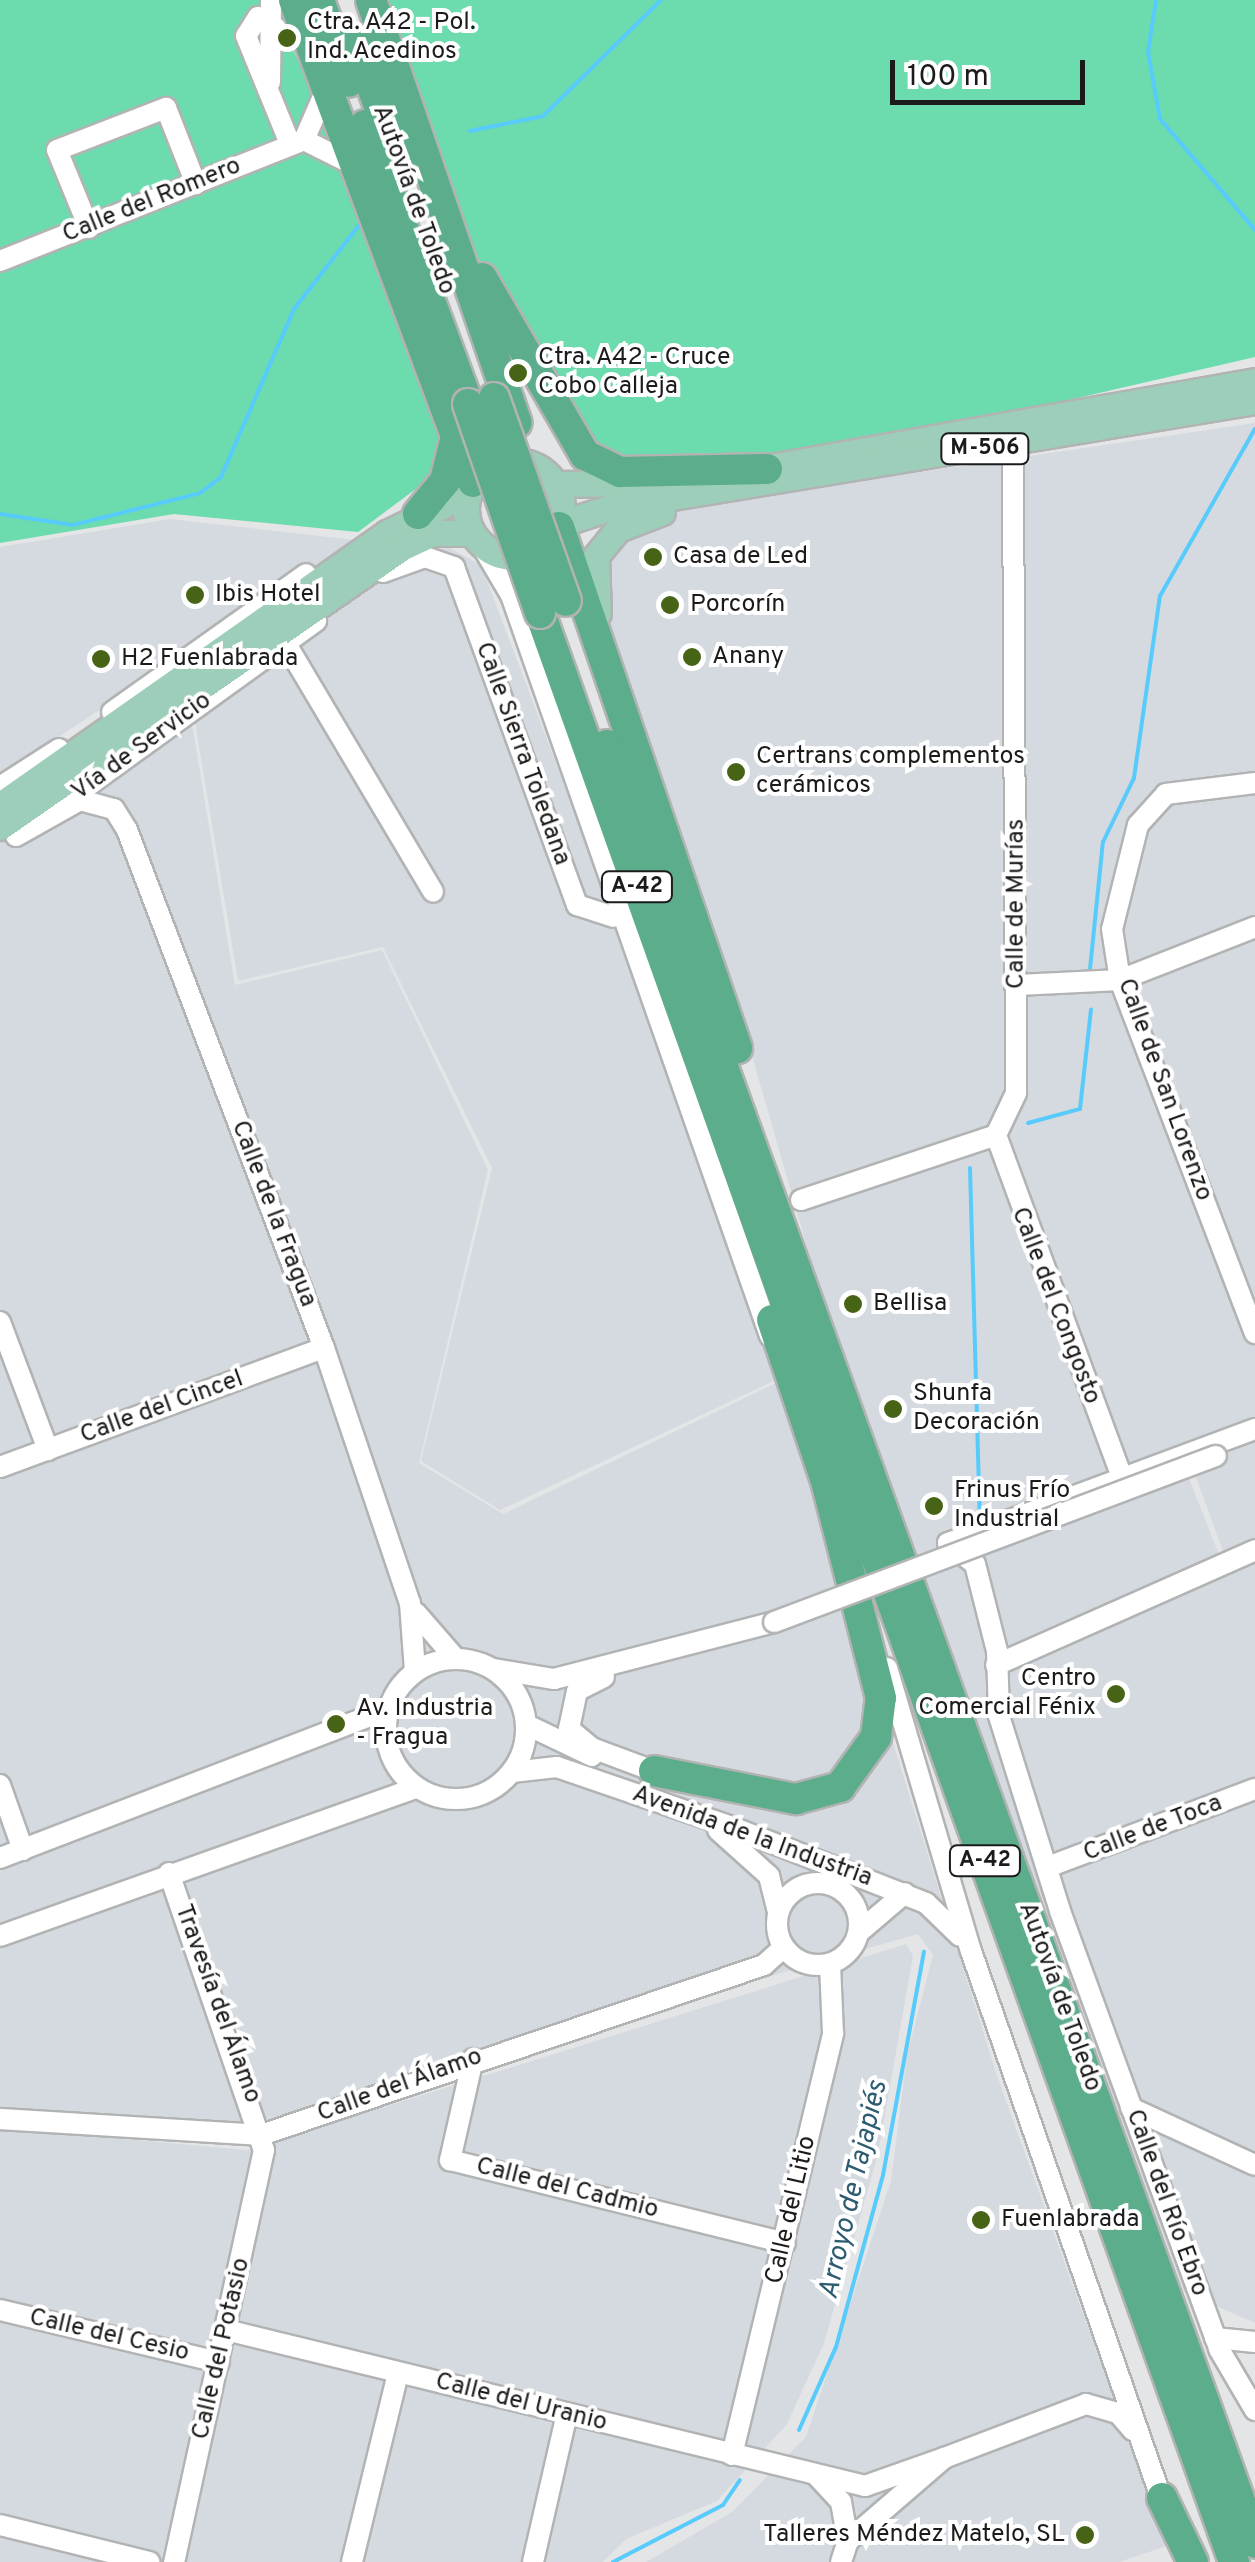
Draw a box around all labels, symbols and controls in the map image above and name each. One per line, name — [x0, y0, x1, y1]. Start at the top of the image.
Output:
place label: Ctra. A42 - Pol. Ind. Acedinos — [307, 9, 477, 68]
marker: Ctra. A42 - Pol. Ind. Acedinos — [276, 27, 298, 49]
scale bar — [895, 40, 1090, 102]
text: 100 m — [907, 59, 989, 96]
street label: Autovía de Toledo — [365, 101, 461, 299]
street label: Calle del Romero — [58, 152, 246, 250]
place label: Ctra. A42 - Cruce Cobo Calleja — [538, 344, 731, 403]
marker: Ctra. A42 - Cruce Cobo Calleja — [507, 362, 529, 384]
road number: M-506 — [940, 432, 1030, 466]
place label: Casa de Led — [673, 542, 808, 572]
marker: Casa de Led — [642, 546, 664, 568]
place label: Ibis Hotel — [215, 580, 321, 610]
marker: Ibis Hotel — [184, 584, 206, 606]
place label: Porcorín — [690, 590, 785, 620]
marker: Porcorín — [659, 594, 681, 616]
street label: Calle Sierra Toledana — [468, 638, 576, 870]
place label: Anany — [712, 642, 784, 672]
place label: H2 Fuenlabrada — [121, 644, 298, 674]
marker: Anany — [681, 646, 703, 668]
marker: H2 Fuenlabrada — [90, 648, 112, 670]
street label: Vía de Servicio — [66, 686, 218, 808]
place label: Certrans complementos cerámicos — [756, 743, 1025, 802]
marker: Certrans complementos cerámicos — [725, 761, 747, 783]
street label: Calle de Murías — [1002, 819, 1032, 989]
road number: A-42 — [600, 870, 674, 904]
street label: Calle de San Lorenzo — [1110, 975, 1218, 1205]
street label: Calle de la Fragua — [224, 1117, 322, 1311]
street label: Calle del Congosto — [1004, 1203, 1106, 1409]
place label: Bellisa — [873, 1289, 947, 1319]
marker: Bellisa — [842, 1293, 864, 1315]
street label: Calle del Cincel — [76, 1365, 248, 1451]
place label: Shunfa Decoración — [913, 1380, 1040, 1439]
marker: Shunfa Decoración — [882, 1398, 904, 1420]
place label: Frinus Frío Industrial — [954, 1477, 1070, 1536]
marker: Frinus Frío Industrial — [923, 1495, 945, 1517]
place label: Centro Comercial Fénix — [918, 1665, 1096, 1724]
marker: Centro Comercial Fénix — [1105, 1683, 1127, 1705]
place label: Av. Industria - Fragua — [356, 1695, 493, 1754]
marker: Av. Industria - Fragua — [325, 1713, 347, 1735]
street label: Avenida de la Industria — [628, 1780, 876, 1894]
street label: Calle de Toca — [1079, 1789, 1227, 1869]
road number: A-42 — [948, 1844, 1022, 1878]
street label: Autovía de Toledo — [1011, 1898, 1107, 2096]
street label: Travesía del Álamo — [167, 1900, 267, 2108]
street label: Calle del Álamo — [313, 2042, 487, 2130]
water label: Arroyo de Tajapiés — [812, 2077, 896, 2303]
street label: Calle del Río Ebro — [1118, 2106, 1214, 2300]
street label: Calle del Litio — [760, 2133, 824, 2287]
street label: Calle del Cadmio — [473, 2152, 661, 2226]
place label: Fuenlabrada — [1001, 2205, 1139, 2235]
marker: Fuenlabrada — [970, 2209, 992, 2231]
street label: Calle del Potasio — [187, 2255, 257, 2443]
street label: Calle del Cesio — [26, 2303, 192, 2369]
street label: Calle del Uranio — [432, 2367, 610, 2439]
place label: Talleres Méndez Matelo, SL — [763, 2520, 1065, 2550]
marker: Talleres Méndez Matelo, SL — [1074, 2524, 1096, 2546]

